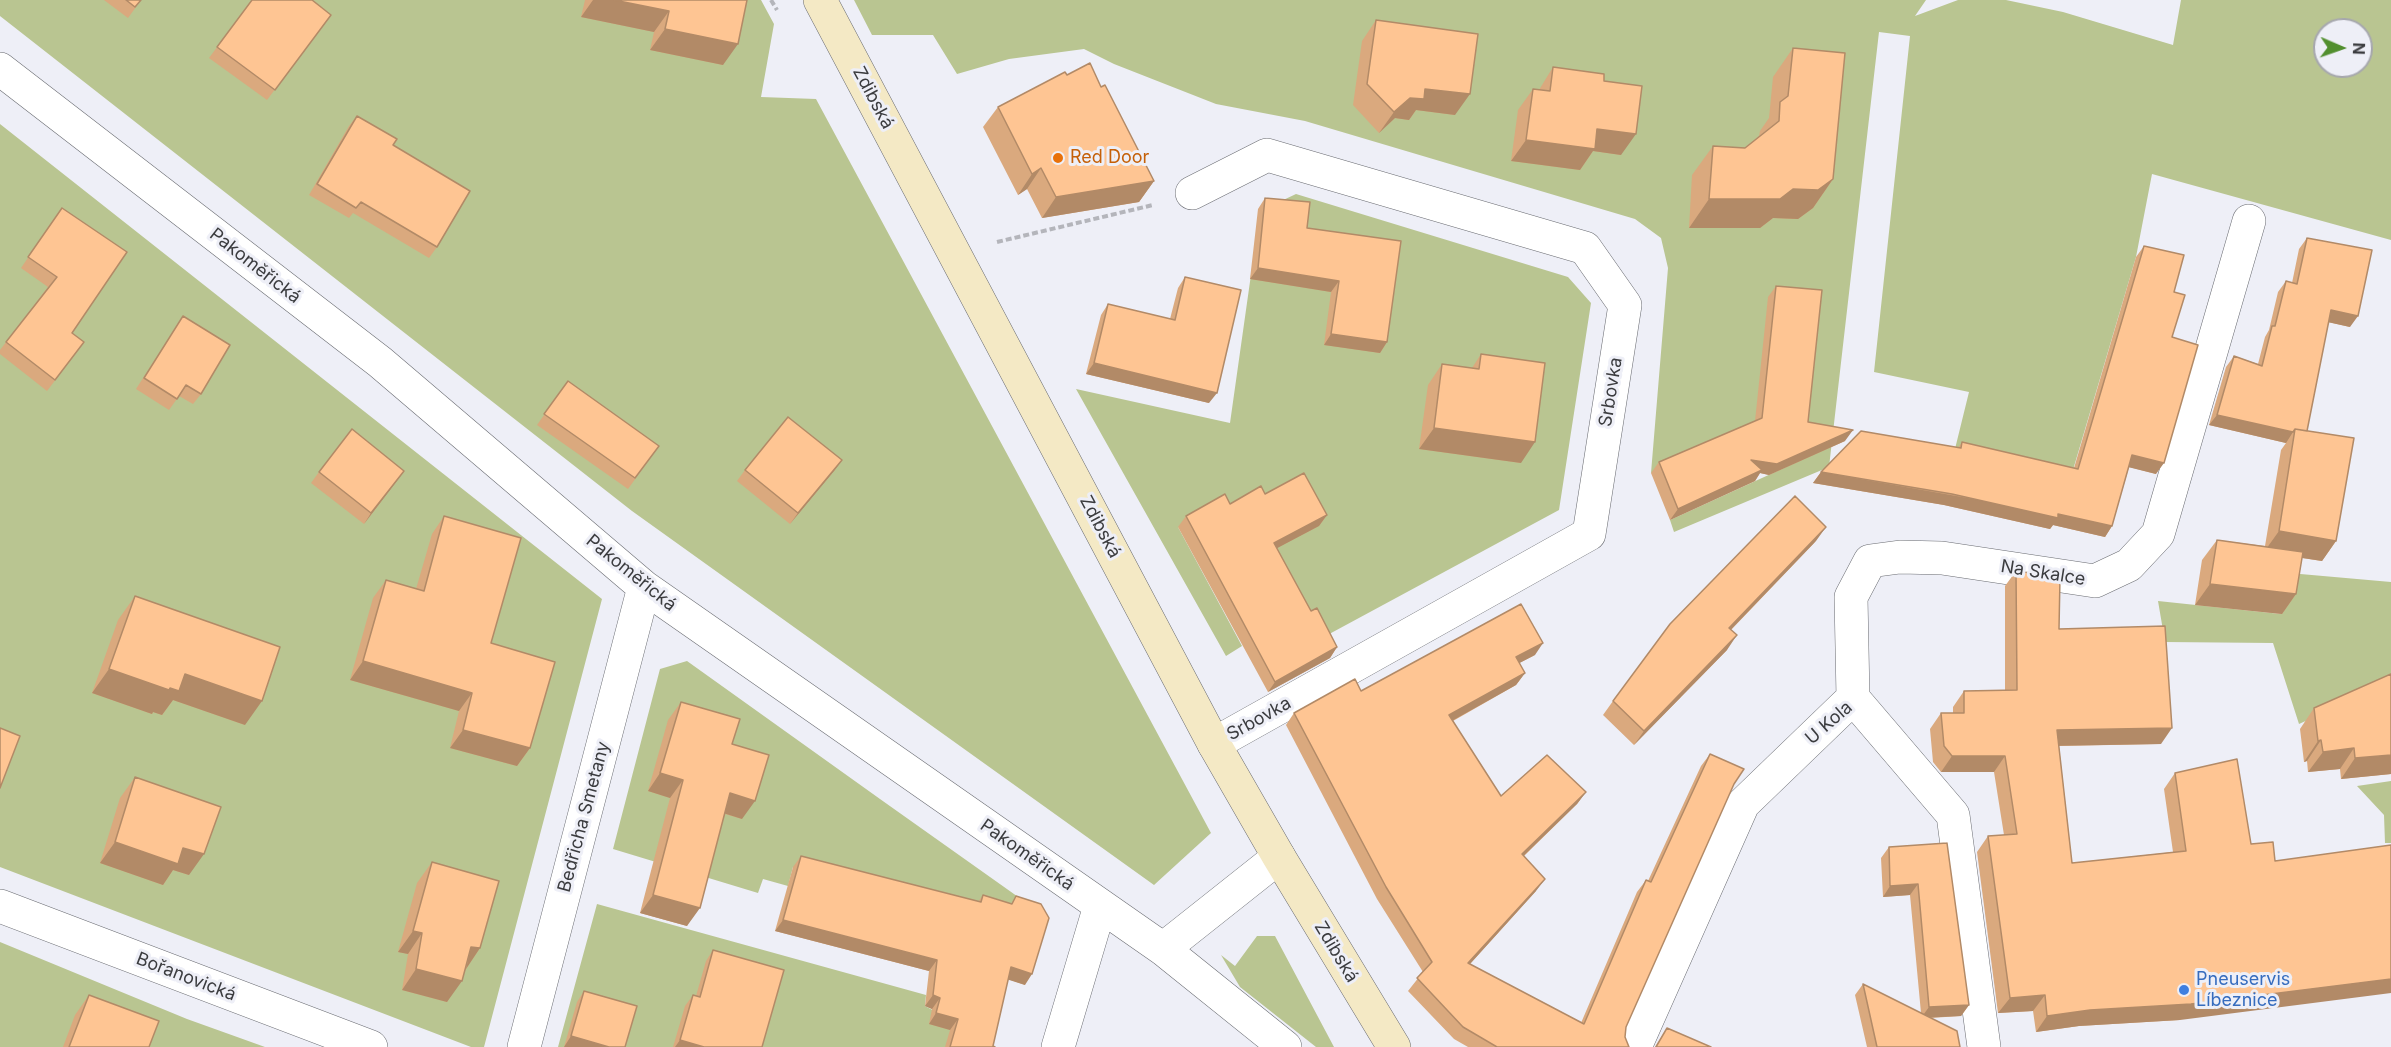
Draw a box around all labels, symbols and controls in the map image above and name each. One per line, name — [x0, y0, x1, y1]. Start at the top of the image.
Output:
north arrow — [2313, 18, 2373, 78]
text: N — [2349, 42, 2369, 55]
street label: Zdibská — [848, 63, 898, 133]
place label: Red Door — [1070, 147, 1149, 169]
marker: Red Door — [1051, 151, 1065, 165]
street label: Pakoměřická — [205, 224, 305, 308]
street label: Srbovka — [1595, 356, 1627, 428]
street label: Zdibská — [1075, 492, 1125, 562]
street label: Pakoměřická — [582, 530, 680, 616]
street label: Na Skalce — [1999, 556, 2087, 590]
street label: Srbovka — [1223, 693, 1295, 745]
street label: U Kola — [1801, 697, 1857, 749]
street label: Bedřicha Smetany — [553, 739, 615, 895]
street label: Pakoměřická — [976, 815, 1078, 895]
street label: Zdibská — [1309, 918, 1363, 986]
street label: Bořanovická — [133, 948, 239, 1006]
place label: Pneuservis Líbeznice — [2196, 969, 2290, 1012]
marker: Pneuservis Líbeznice — [2177, 983, 2191, 997]

